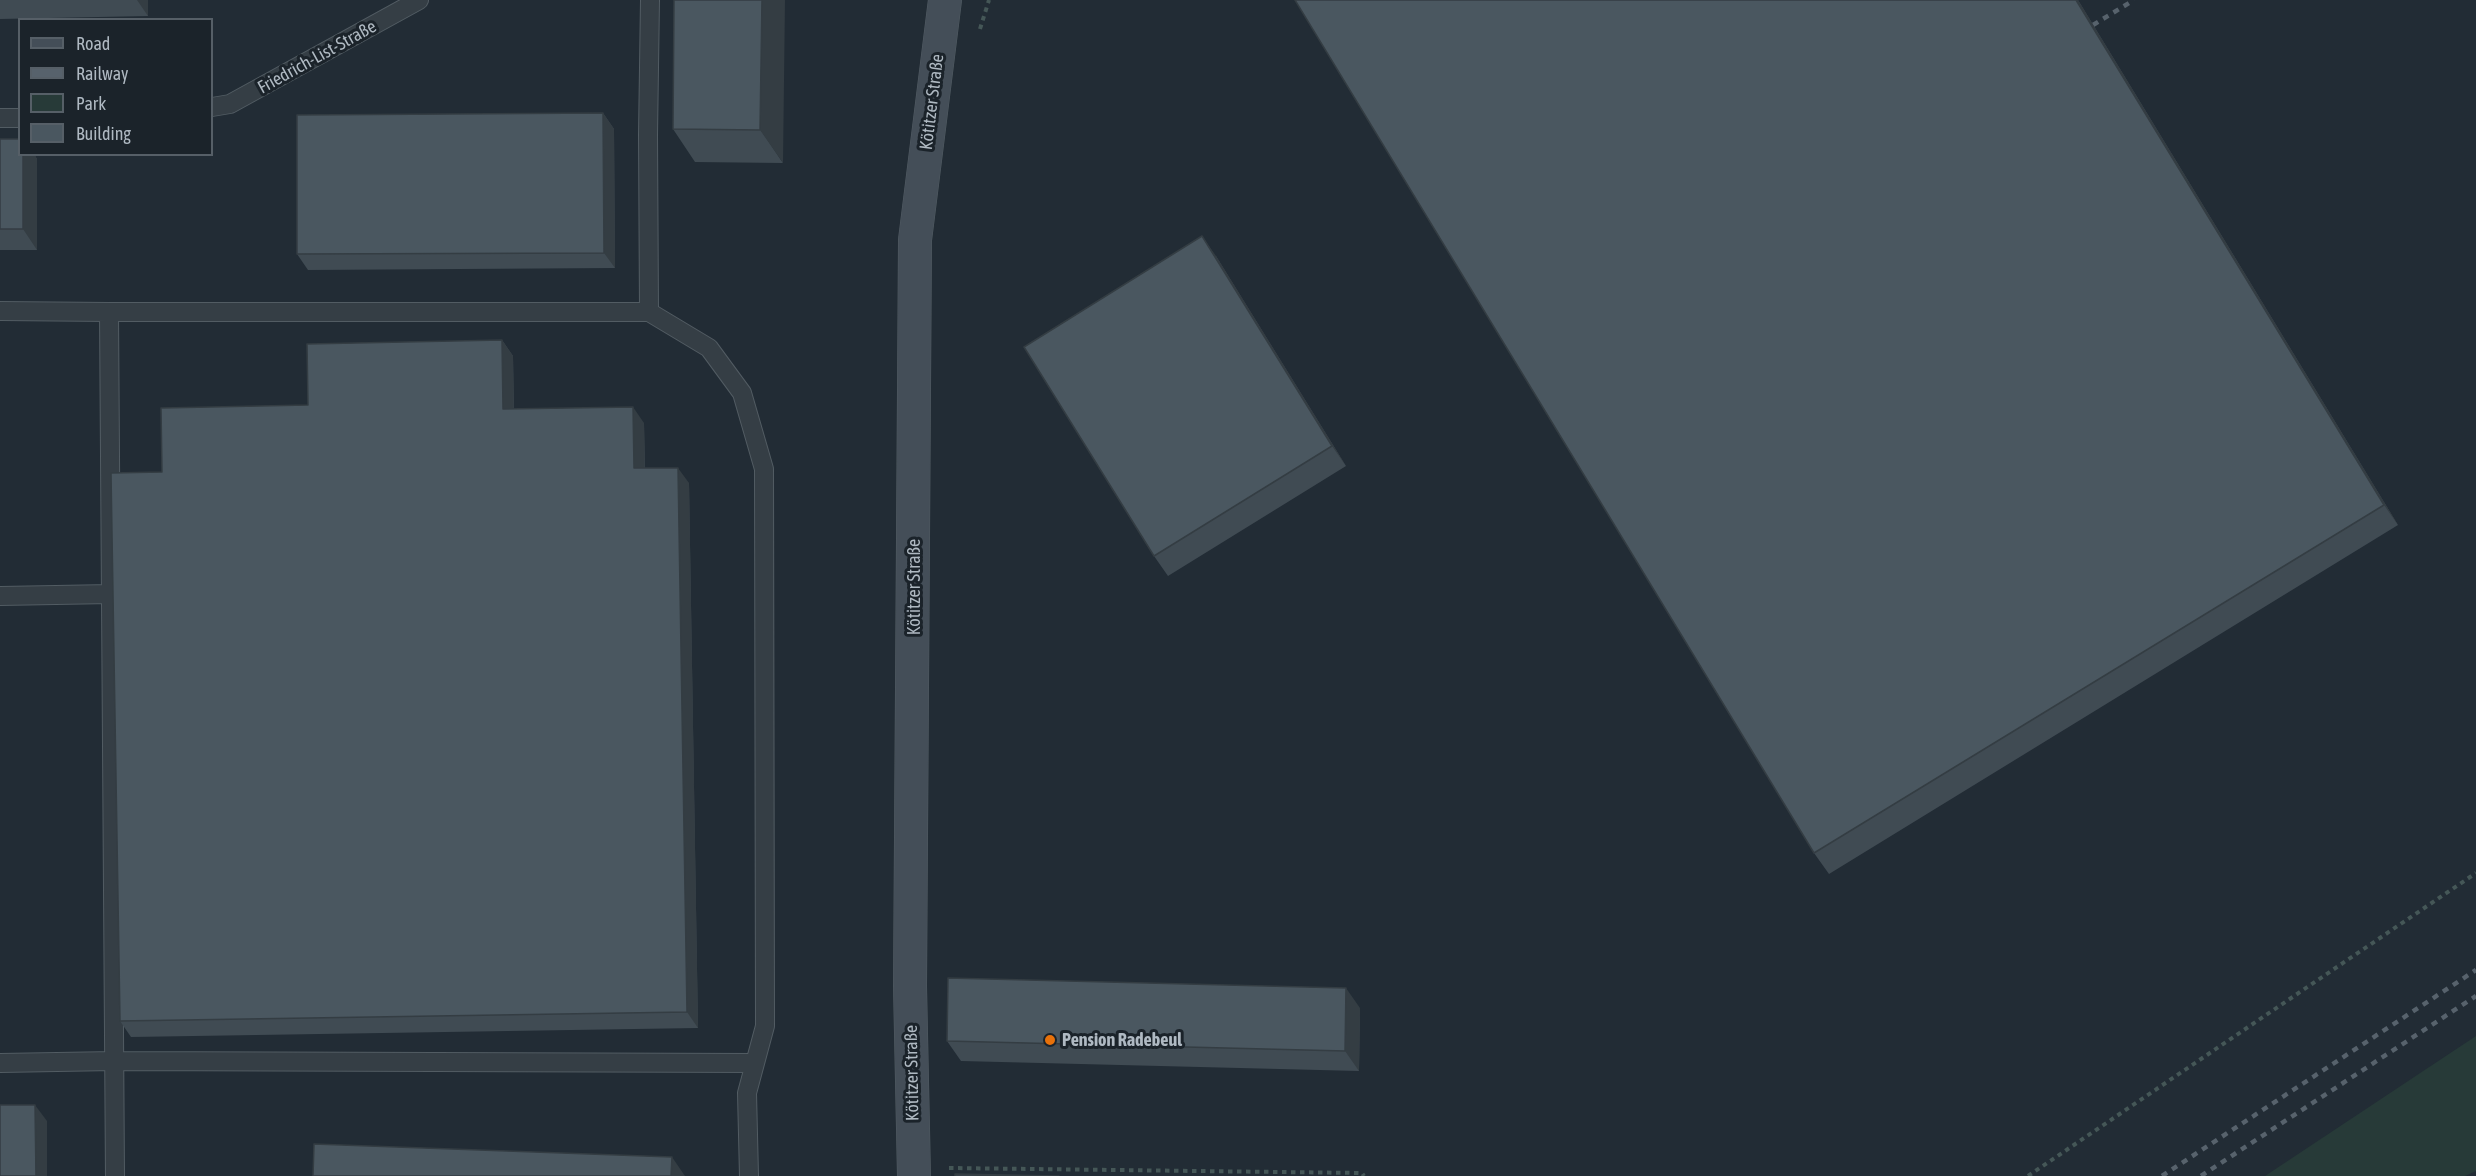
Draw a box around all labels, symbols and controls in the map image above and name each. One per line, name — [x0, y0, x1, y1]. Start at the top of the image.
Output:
street label: Friedrich-List-Straße — [254, 16, 380, 98]
legend — [18, 18, 213, 156]
text: Road — [76, 33, 110, 54]
street label: Kötitzer Straße — [915, 53, 949, 151]
text: Railway — [76, 63, 128, 84]
text: Park — [76, 93, 106, 114]
text: Building — [76, 123, 131, 144]
street label: Kötitzer Straße — [903, 539, 925, 635]
street label: Kötitzer Straße — [900, 1025, 924, 1121]
place label: Pension Radebeul — [1062, 1029, 1182, 1051]
marker: Pension Radebeul — [1043, 1033, 1057, 1047]

